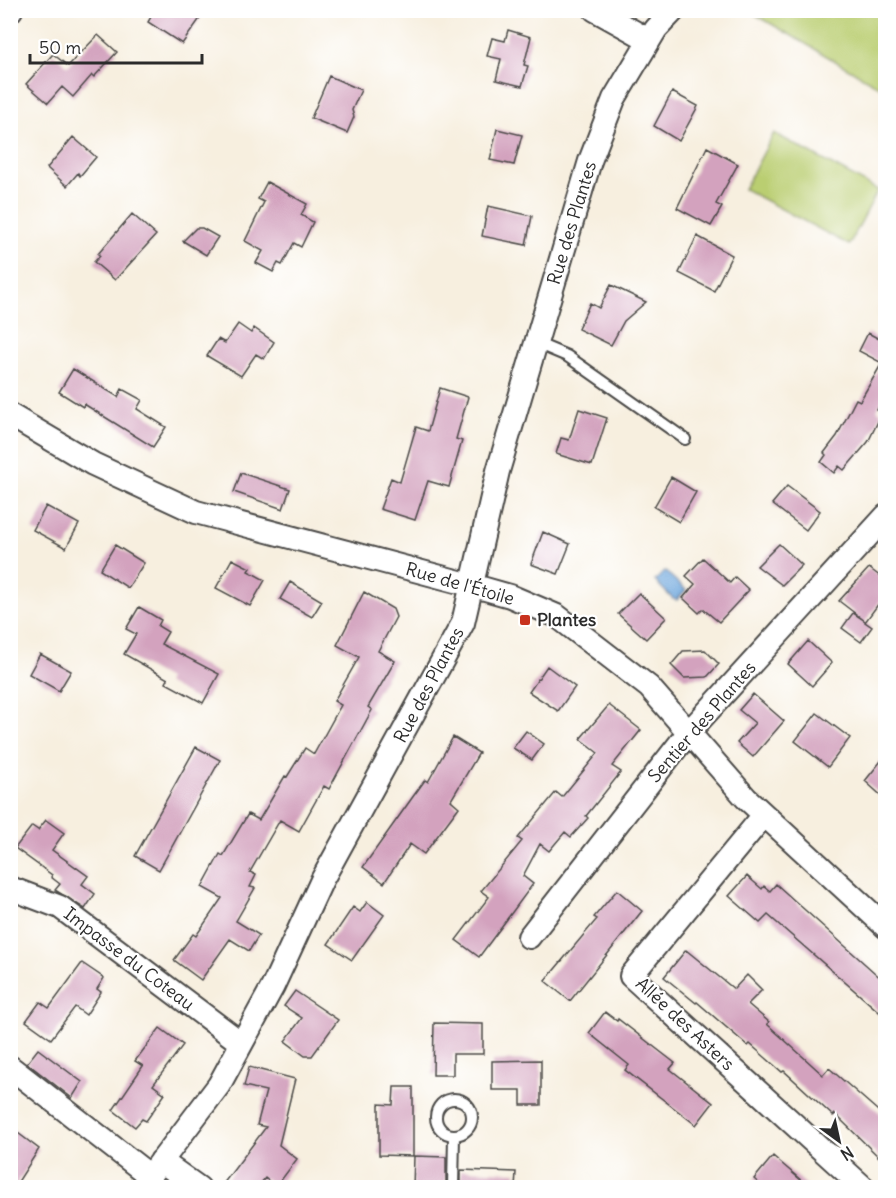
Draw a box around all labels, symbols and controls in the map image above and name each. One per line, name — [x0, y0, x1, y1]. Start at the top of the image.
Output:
scale bar — [30, 27, 202, 65]
text: 50 m — [39, 36, 81, 59]
street label: Rue des Plantes — [542, 158, 601, 287]
street label: Rue de l'Étoile — [403, 557, 517, 610]
place label: Plantes — [537, 608, 596, 631]
marker: Plantes — [518, 613, 532, 627]
street label: Rue des Plantes — [388, 623, 469, 746]
street label: Sentier des Plantes — [643, 656, 761, 787]
street label: Impasse du Coteau — [59, 902, 199, 1015]
street label: Allée des Asters — [631, 972, 740, 1075]
north arrow — [809, 1111, 869, 1171]
text: N — [837, 1142, 857, 1165]

